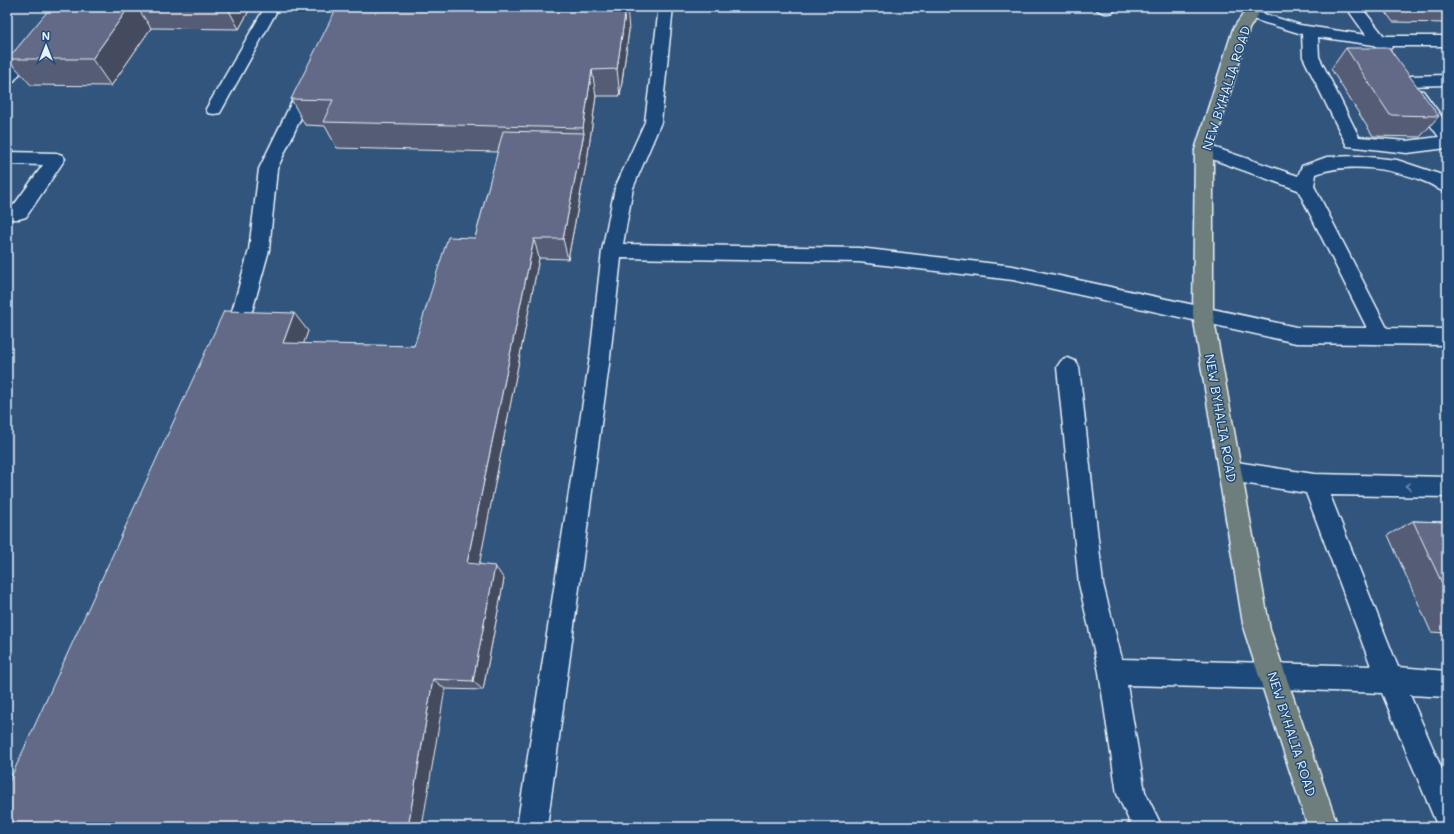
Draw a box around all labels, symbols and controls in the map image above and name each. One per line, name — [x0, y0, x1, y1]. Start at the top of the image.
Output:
street label: NEW BYHALIA ROAD — [1197, 23, 1254, 152]
north arrow — [26, 26, 66, 66]
text: N — [42, 28, 50, 43]
street label: NEW BYHALIA ROAD — [1202, 353, 1241, 483]
one-way arrow — [1405, 482, 1411, 490]
street label: NEW BYHALIA ROAD — [1264, 670, 1321, 798]

